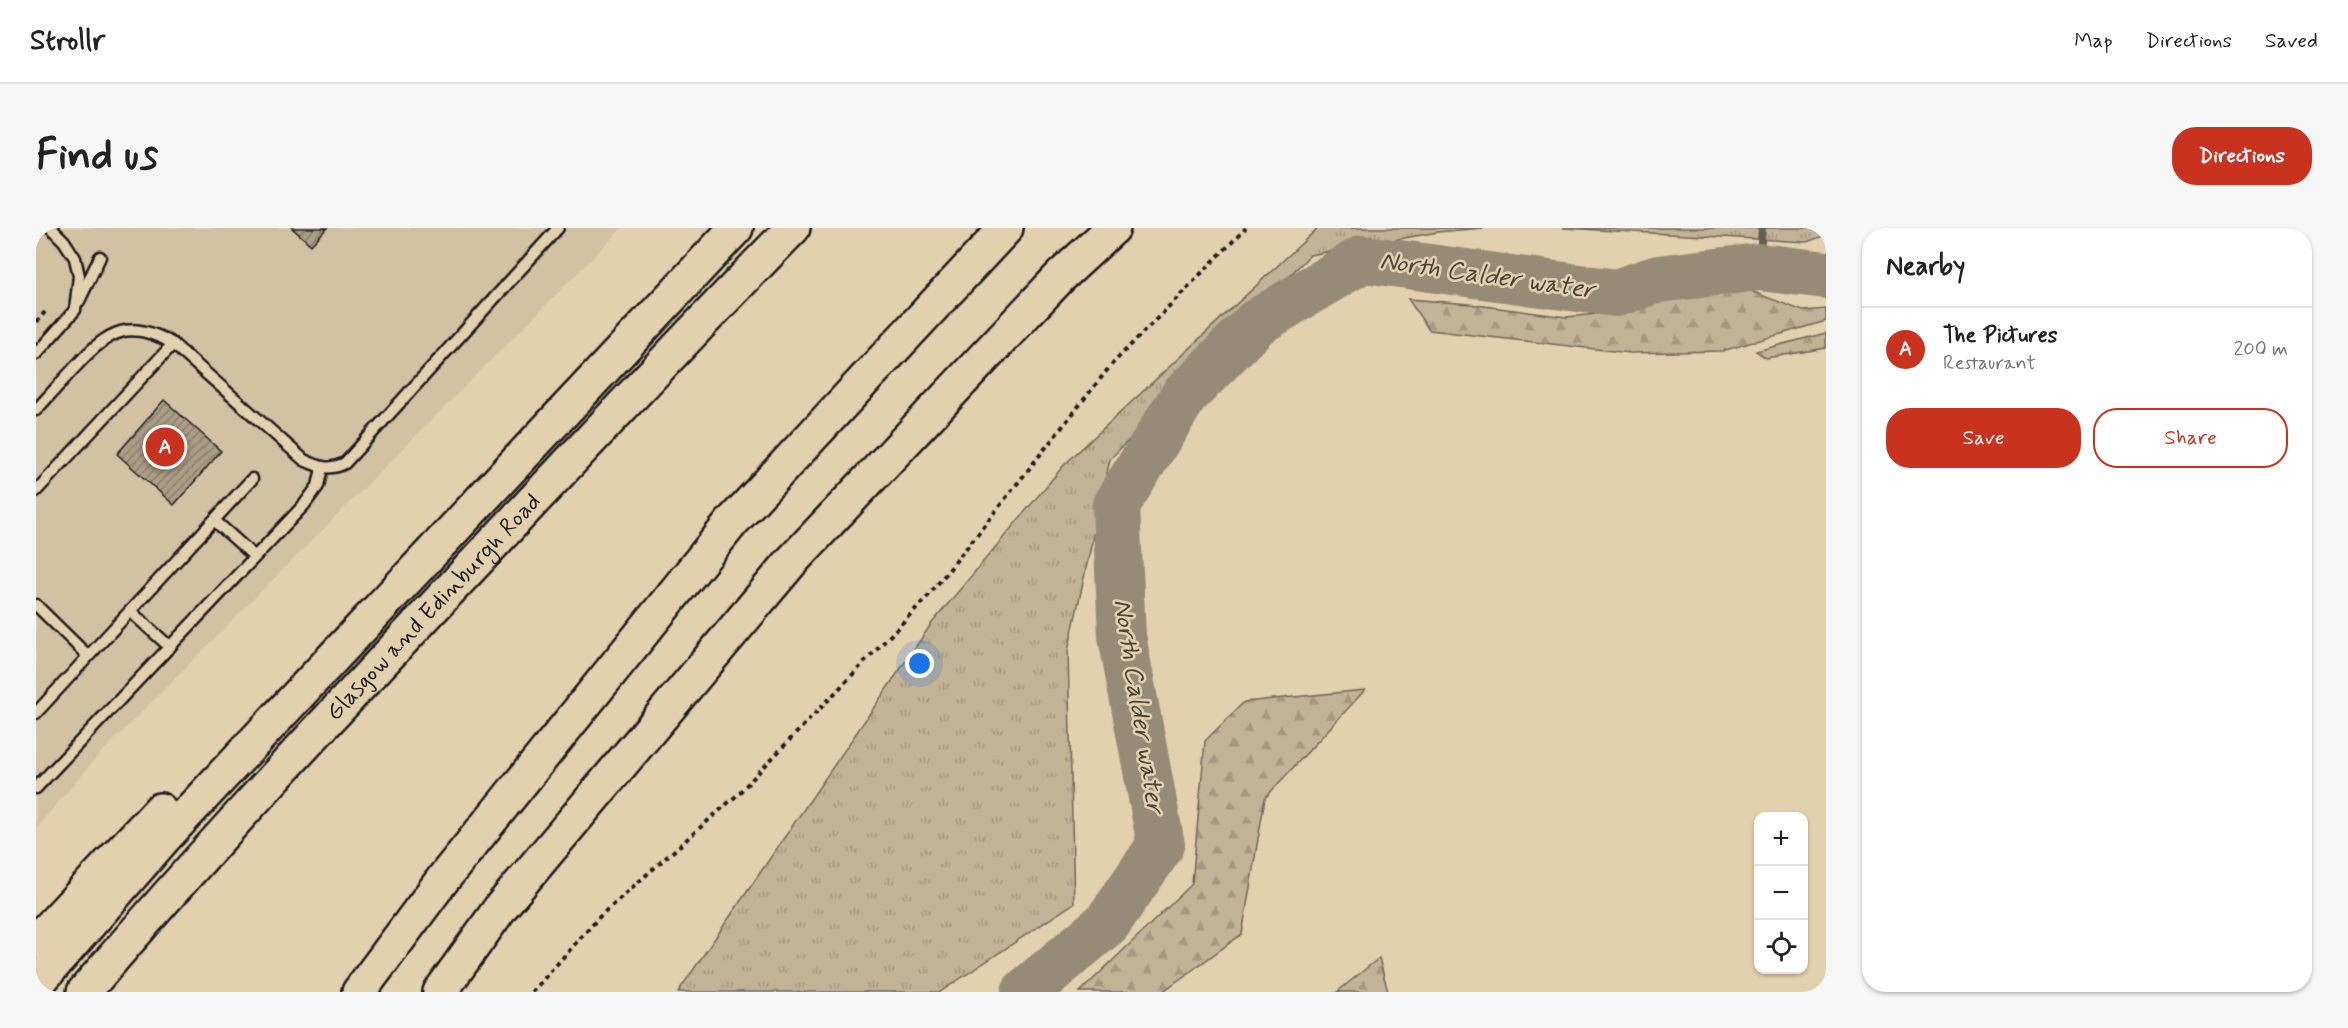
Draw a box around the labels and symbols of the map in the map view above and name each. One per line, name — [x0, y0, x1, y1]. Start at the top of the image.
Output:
water label: North Calder water — [1378, 244, 1599, 308]
pin: A — [146, 424, 184, 470]
street label: Glasgow and Edinburgh Road — [319, 487, 548, 727]
water label: North Calder water — [1104, 597, 1172, 818]
your location — [905, 649, 934, 678]

